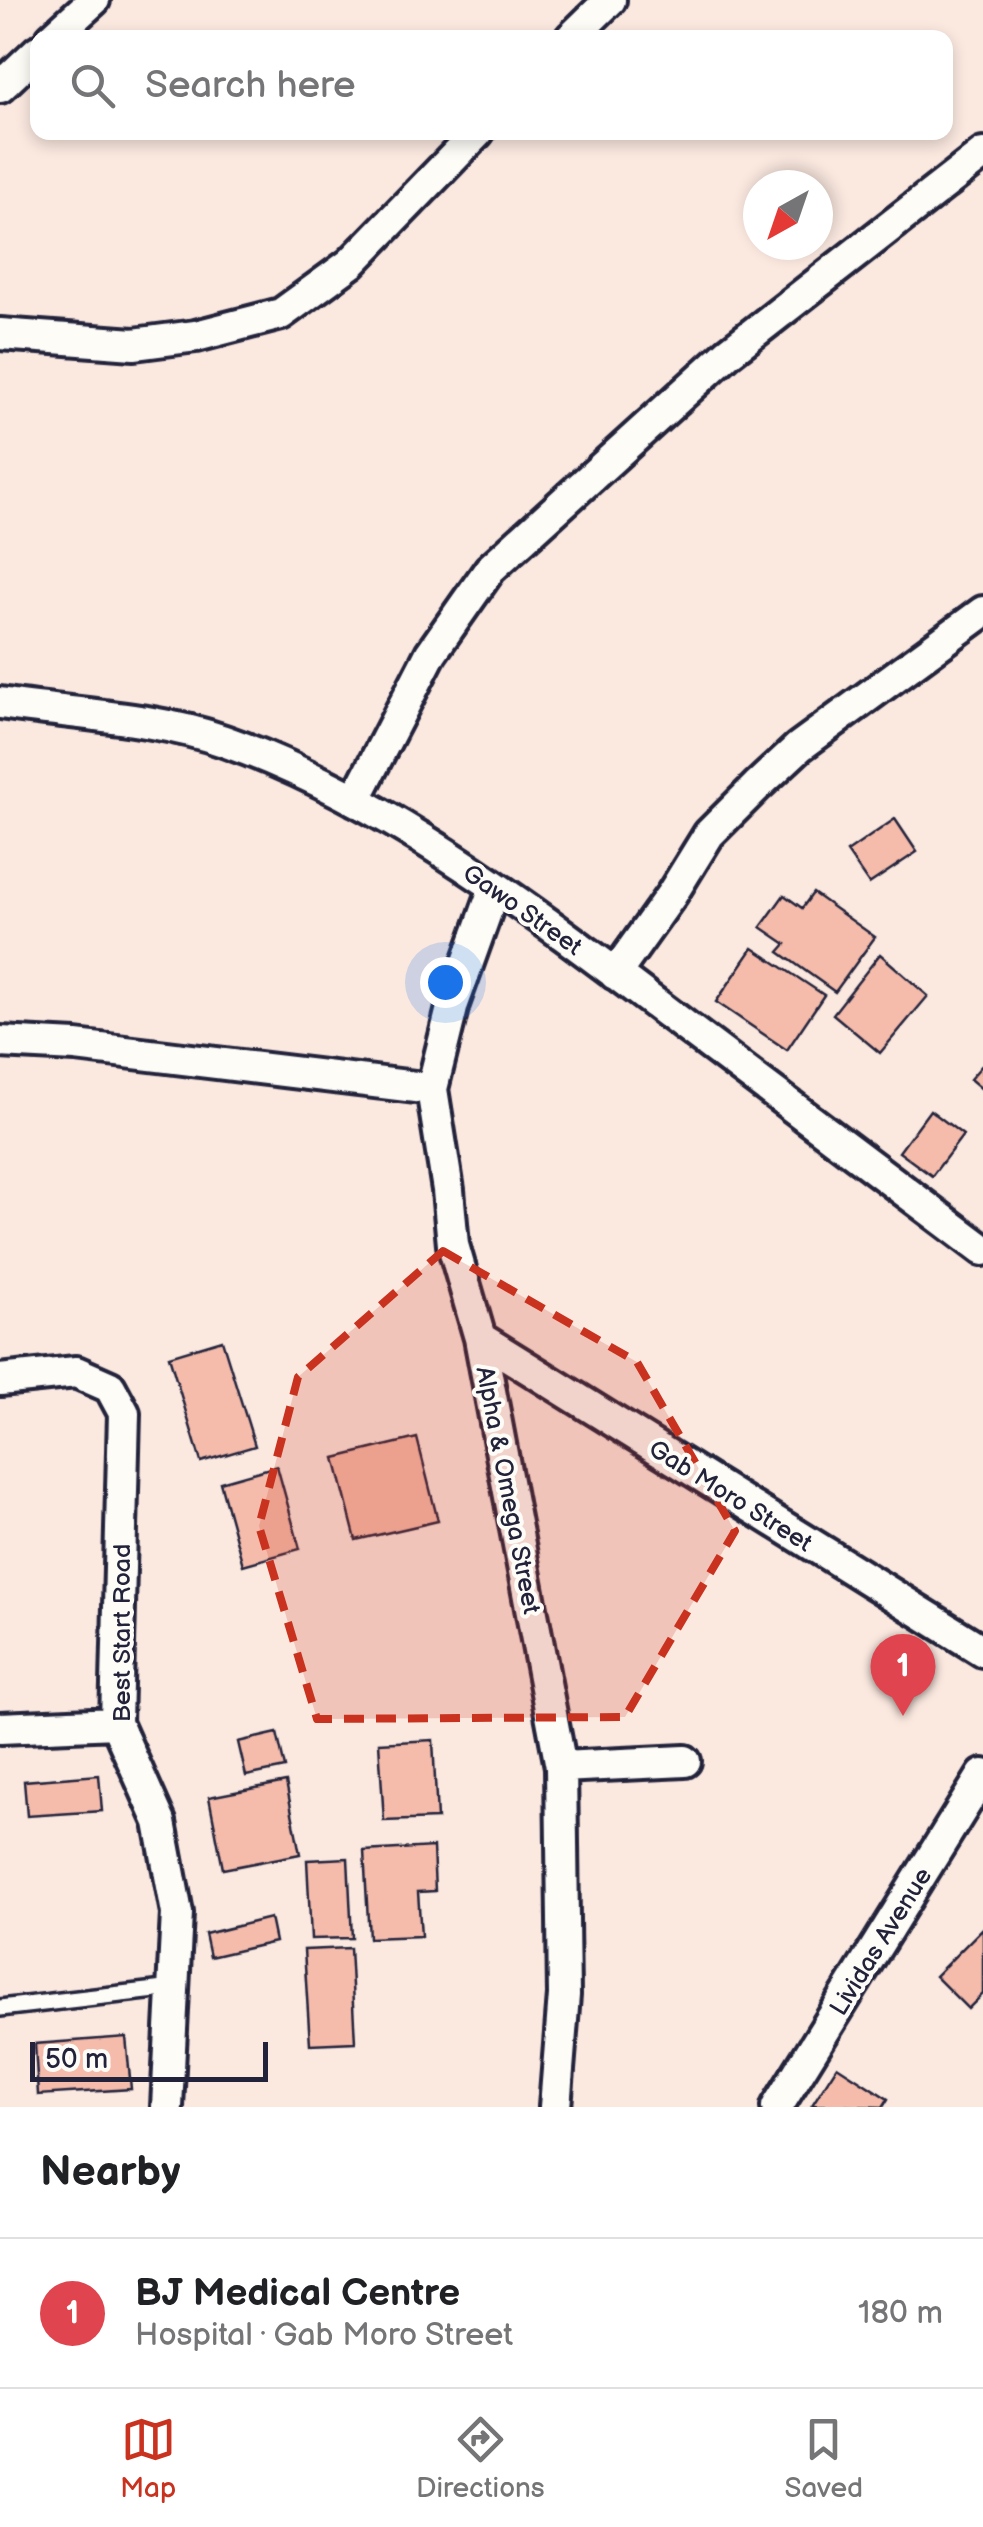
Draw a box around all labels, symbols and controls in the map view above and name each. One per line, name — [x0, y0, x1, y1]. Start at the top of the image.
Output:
search box — [30, 30, 953, 140]
icon: search — [65, 58, 120, 113]
text: Search here — [145, 63, 356, 108]
north arrow — [743, 170, 833, 260]
street label: Gawo Street — [456, 858, 588, 963]
your location — [420, 957, 471, 1008]
street label: Alpha & Omega Street — [468, 1364, 547, 1617]
street label: Gab Moro Street — [643, 1434, 818, 1559]
street label: Best Start Road — [107, 1544, 138, 1722]
pin: 1 — [870, 1634, 936, 1716]
street label: Lividas Avenue — [823, 1862, 939, 2022]
scale bar — [30, 2037, 268, 2082]
text: 50 m — [45, 2043, 108, 2076]
text: Nearby — [40, 2147, 180, 2198]
text: BJ Medical Centre — [135, 2271, 460, 2316]
text: 1 — [66, 2294, 79, 2333]
text: 180 m — [858, 2294, 943, 2333]
text: Hospital · Gab Moro Street — [135, 2316, 513, 2355]
tab: Map — [120, 2412, 176, 2505]
tab: Directions — [416, 2412, 545, 2505]
tab: Saved — [785, 2412, 863, 2505]

